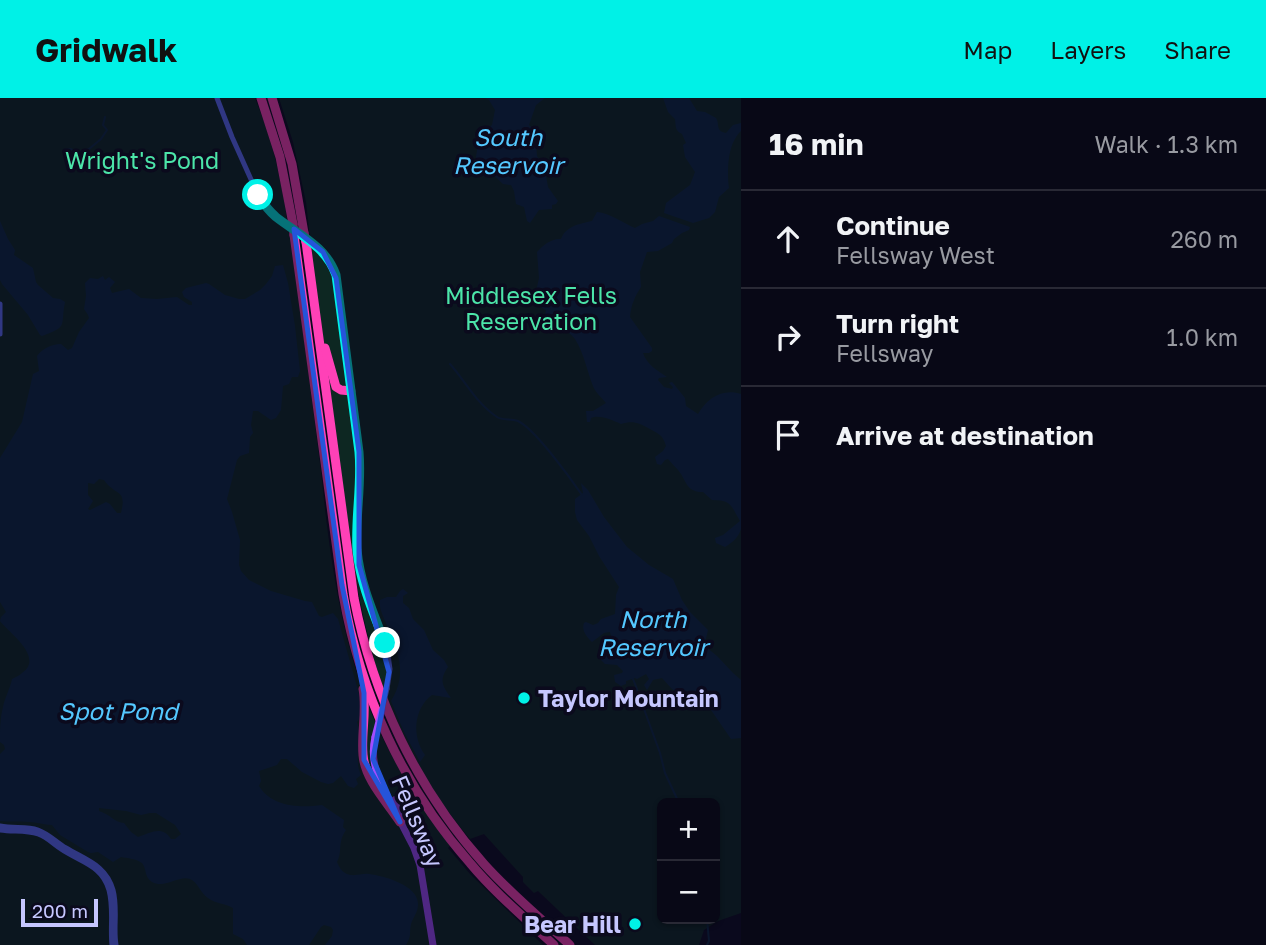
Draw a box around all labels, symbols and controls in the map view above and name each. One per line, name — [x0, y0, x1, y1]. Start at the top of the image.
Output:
text: Gridwalk — [35, 30, 177, 69]
text: Map — [963, 35, 1012, 64]
text: Layers — [1050, 35, 1126, 64]
text: Share — [1164, 35, 1231, 64]
water label: South Reservoir — [453, 122, 567, 179]
text: 16 min — [769, 126, 864, 162]
text: Walk · 1.3 km — [1094, 130, 1238, 158]
park label: Wright's Pond — [65, 146, 219, 174]
route start — [242, 179, 273, 210]
text: Continue — [836, 210, 950, 241]
icon: ahead — [769, 220, 807, 258]
text: 260 m — [1170, 225, 1238, 253]
text: Fellsway West — [836, 241, 995, 269]
park label: Middlesex Fells Reservation — [445, 281, 617, 335]
text: Turn right — [836, 308, 959, 339]
icon: right — [769, 318, 807, 356]
text: 1.0 km — [1167, 323, 1238, 351]
text: Fellsway — [836, 339, 933, 367]
icon: arrive — [769, 416, 807, 454]
text: Arrive at destination — [836, 420, 1094, 451]
water label: North Reservoir — [598, 604, 712, 661]
route end — [369, 627, 400, 658]
place label: Taylor Mountain — [538, 684, 719, 712]
marker: Taylor Mountain — [516, 690, 532, 706]
water label: Spot Pond — [58, 696, 181, 725]
street label: Fellsway — [386, 771, 450, 871]
map controls — [657, 798, 720, 924]
button: + — [657, 798, 720, 861]
button: − — [657, 861, 720, 924]
scale bar — [21, 896, 98, 928]
text: 200 m — [32, 899, 88, 922]
place label: Bear Hill — [524, 910, 621, 938]
marker: Bear Hill — [627, 916, 643, 932]

